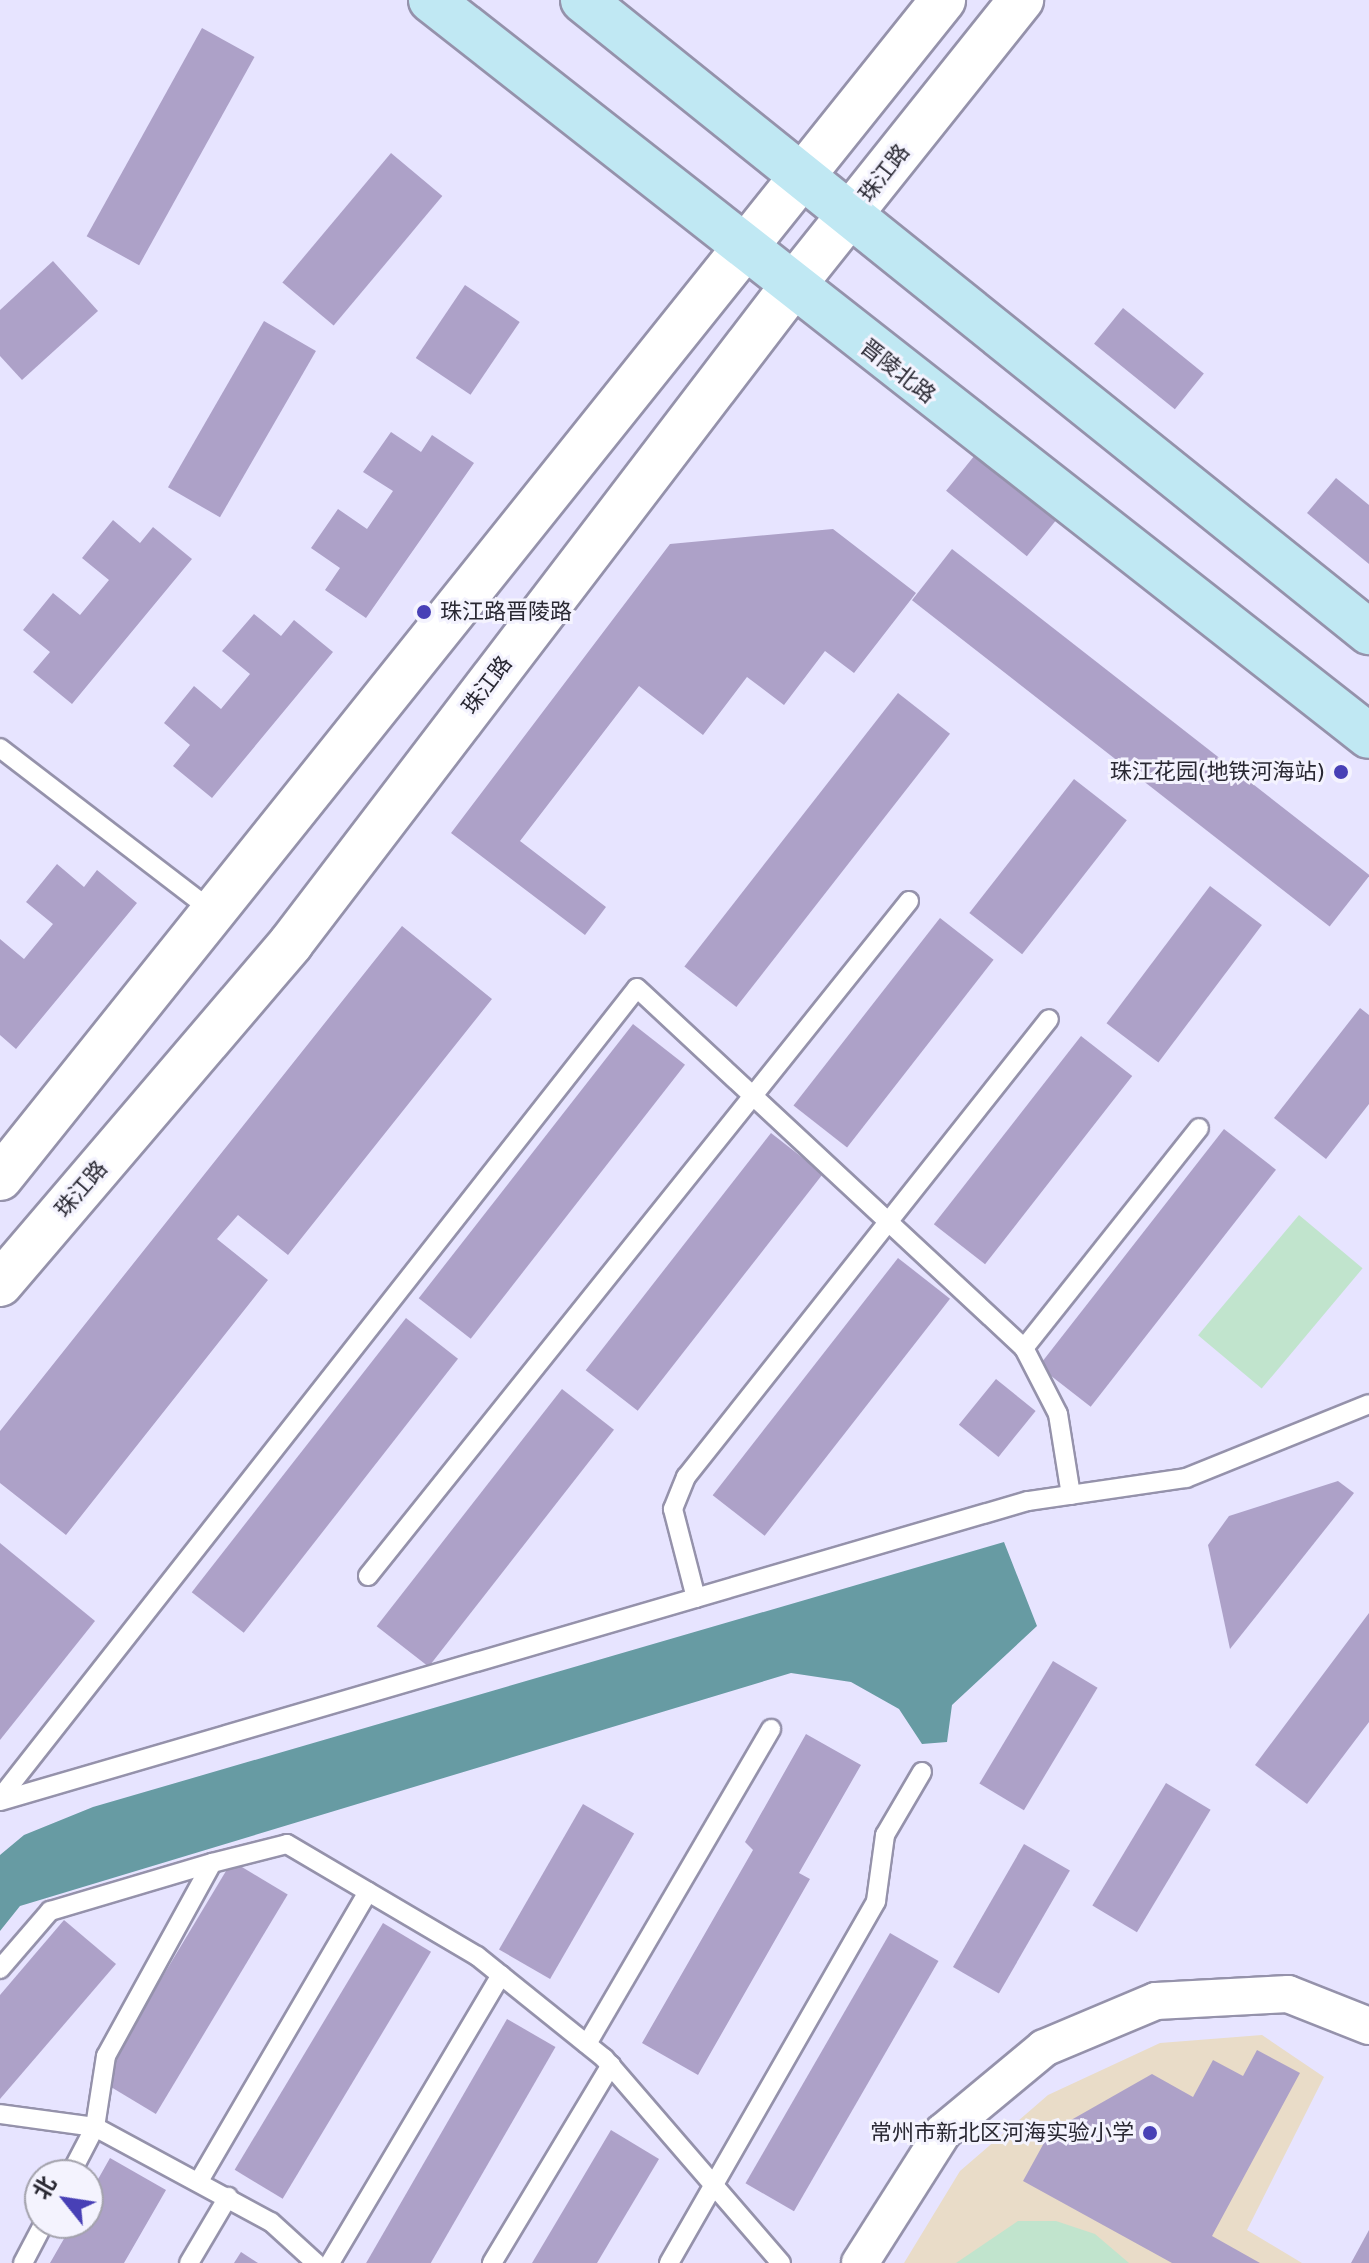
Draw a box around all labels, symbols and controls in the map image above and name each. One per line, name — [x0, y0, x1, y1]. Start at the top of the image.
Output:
street label: 珠江路 — [853, 139, 915, 207]
street label: 晋陵北路 — [855, 334, 941, 408]
place label: 珠江路晋陵路 — [440, 599, 572, 625]
marker: 珠江路晋陵路 — [415, 603, 433, 621]
street label: 珠江路 — [457, 651, 517, 719]
place label: 珠江花园(地铁河海站) — [1110, 759, 1325, 785]
marker: 珠江花园(地铁河海站) — [1332, 763, 1350, 781]
street label: 珠江路 — [49, 1155, 113, 1223]
place label: 常州市新北区河海实验小学 — [870, 2120, 1134, 2146]
marker: 常州市新北区河海实验小学 — [1141, 2124, 1159, 2142]
north arrow — [24, 2159, 104, 2239]
text: 北 — [28, 2172, 61, 2204]

